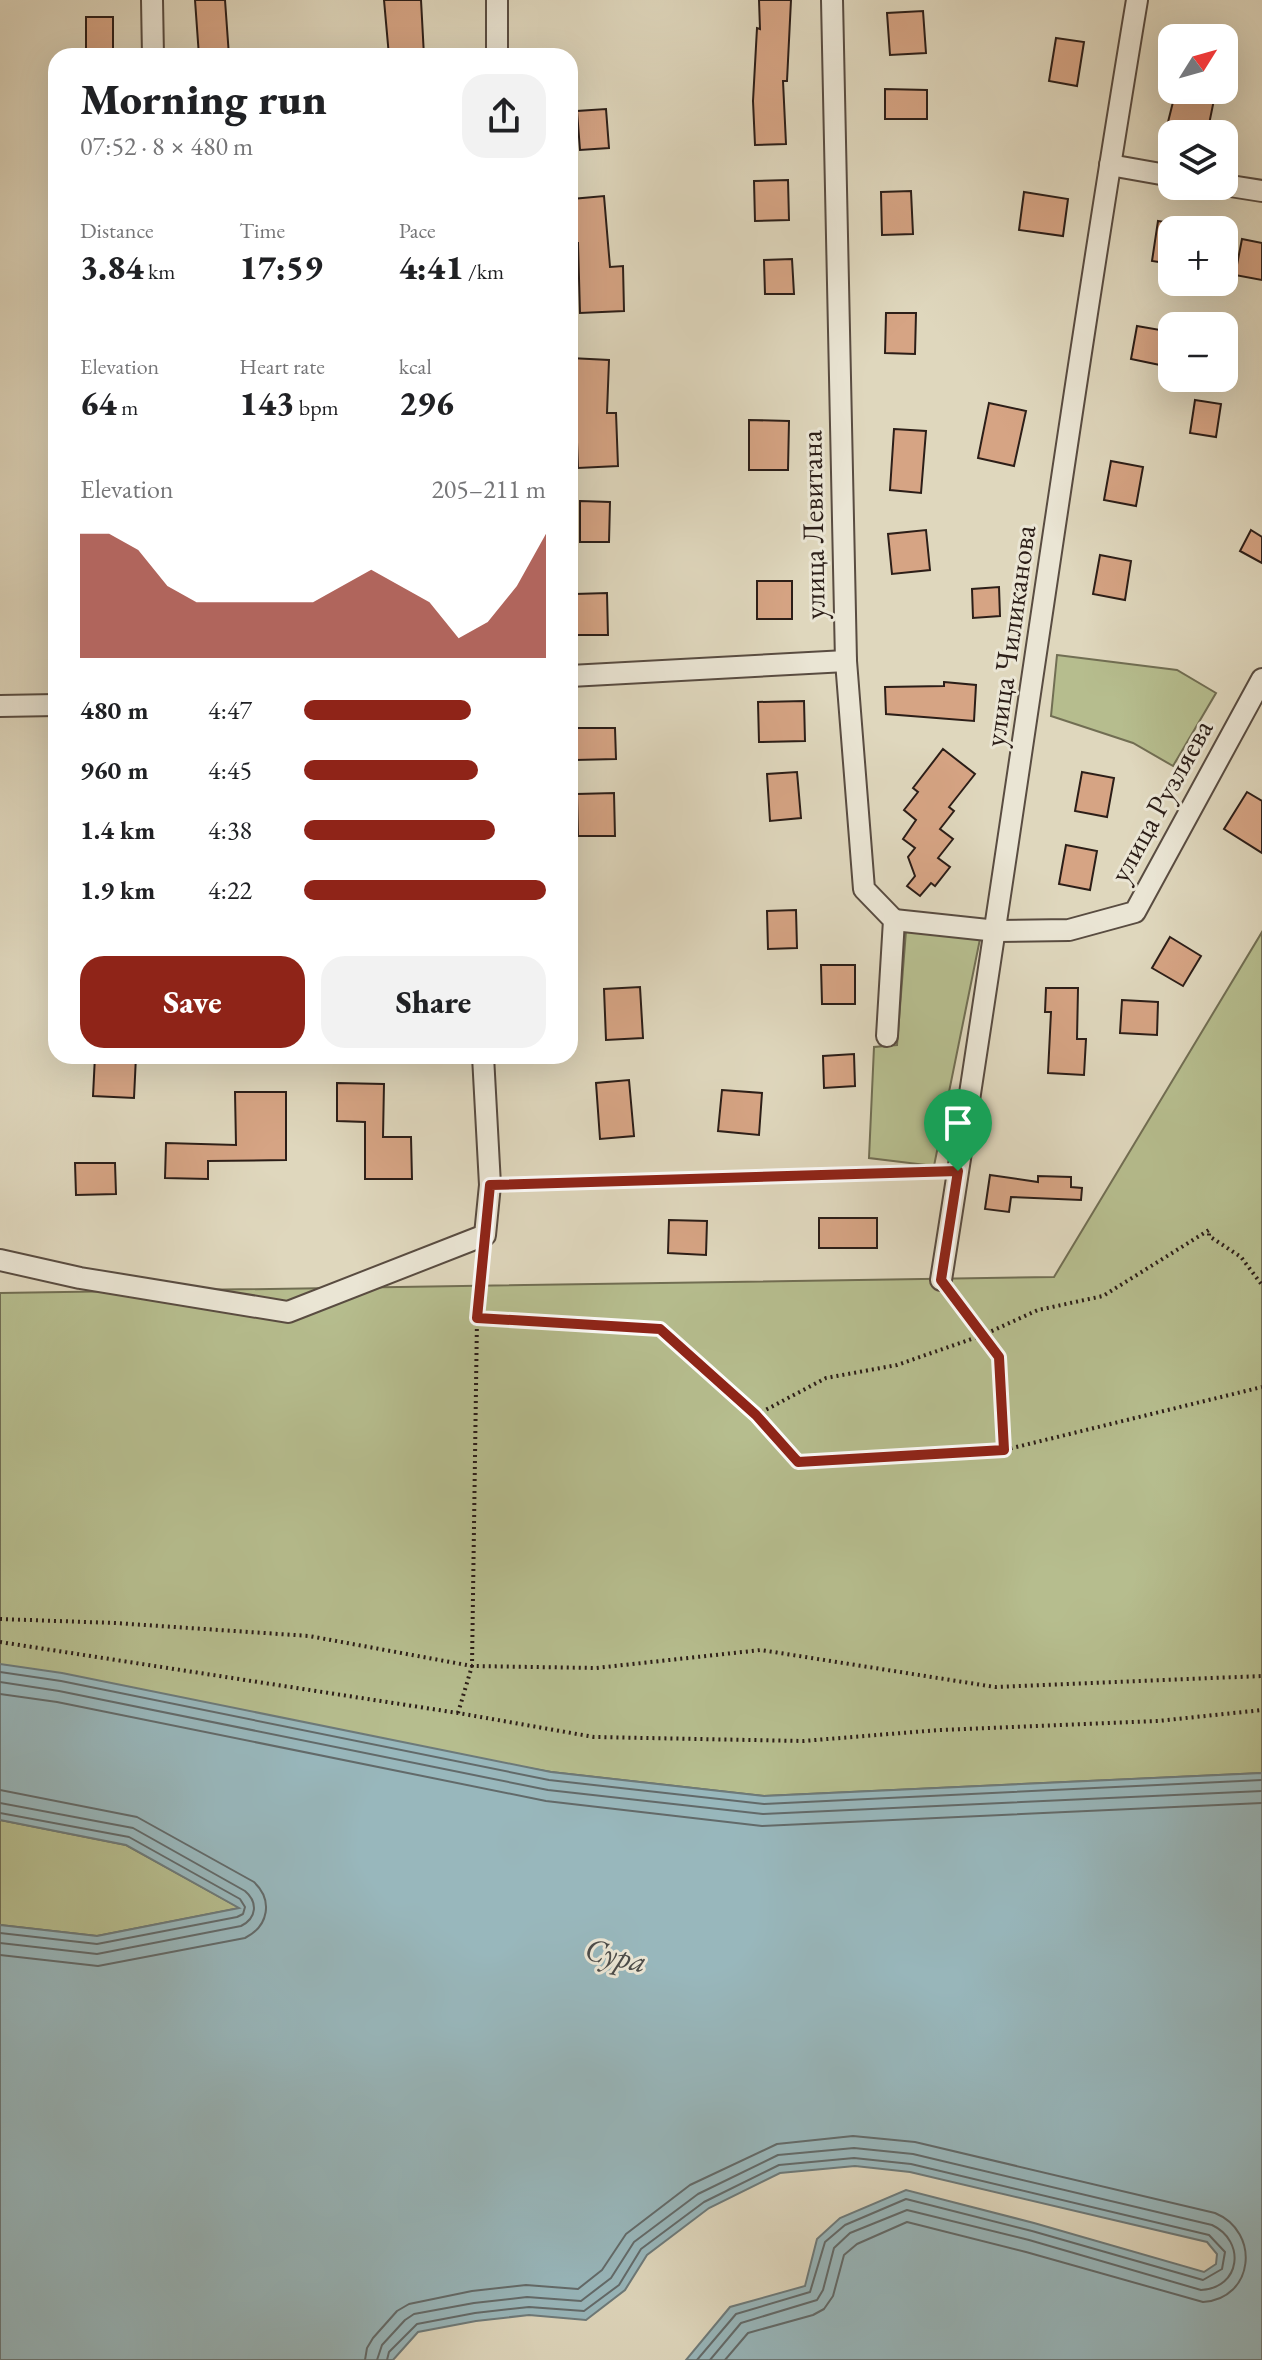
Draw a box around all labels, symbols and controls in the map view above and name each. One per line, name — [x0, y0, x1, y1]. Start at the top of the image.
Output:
north arrow — [1158, 24, 1238, 104]
map controls — [1158, 24, 1238, 392]
text: Morning run — [80, 70, 327, 127]
button: share — [462, 74, 546, 158]
button: layers — [1158, 120, 1238, 200]
text: 07:52 · 8 × 480 m — [80, 129, 253, 163]
text: Distance — [80, 216, 153, 245]
text: Time — [239, 216, 285, 245]
text: Pace — [399, 216, 436, 245]
button: + — [1158, 216, 1238, 296]
text: 3.84 — [80, 245, 144, 289]
text: 17:59 — [239, 245, 323, 289]
text: 4:41 — [399, 245, 464, 289]
text: km — [144, 257, 175, 286]
text: /km — [464, 257, 504, 286]
button: − — [1158, 312, 1238, 392]
text: Elevation — [80, 352, 159, 381]
text: Heart rate — [239, 352, 325, 381]
text: kcal — [399, 352, 432, 381]
text: 64 — [80, 381, 117, 425]
text: 143 — [239, 381, 294, 425]
text: 296 — [399, 381, 454, 425]
text: m — [117, 393, 138, 422]
text: bpm — [294, 393, 339, 422]
street label: улица Левитана — [791, 430, 834, 620]
text: Elevation — [80, 472, 174, 506]
text: 205–211 m — [431, 472, 546, 506]
street label: улица Чиликанова — [975, 523, 1044, 749]
text: 480 m — [80, 693, 148, 727]
text: 4:47 — [208, 693, 252, 727]
street label: улица Рузляева — [1100, 712, 1221, 889]
text: 960 m — [80, 753, 148, 787]
text: 4:45 — [208, 753, 252, 787]
text: 1.4 km — [80, 813, 155, 847]
text: 4:38 — [208, 813, 252, 847]
text: 1.9 km — [80, 873, 155, 907]
text: 4:22 — [208, 873, 252, 907]
button: Save — [80, 956, 305, 1048]
button: Share — [321, 956, 546, 1048]
pin — [924, 1089, 992, 1171]
icon: arrive — [936, 1101, 980, 1145]
water label: Сура — [581, 1928, 651, 1982]

